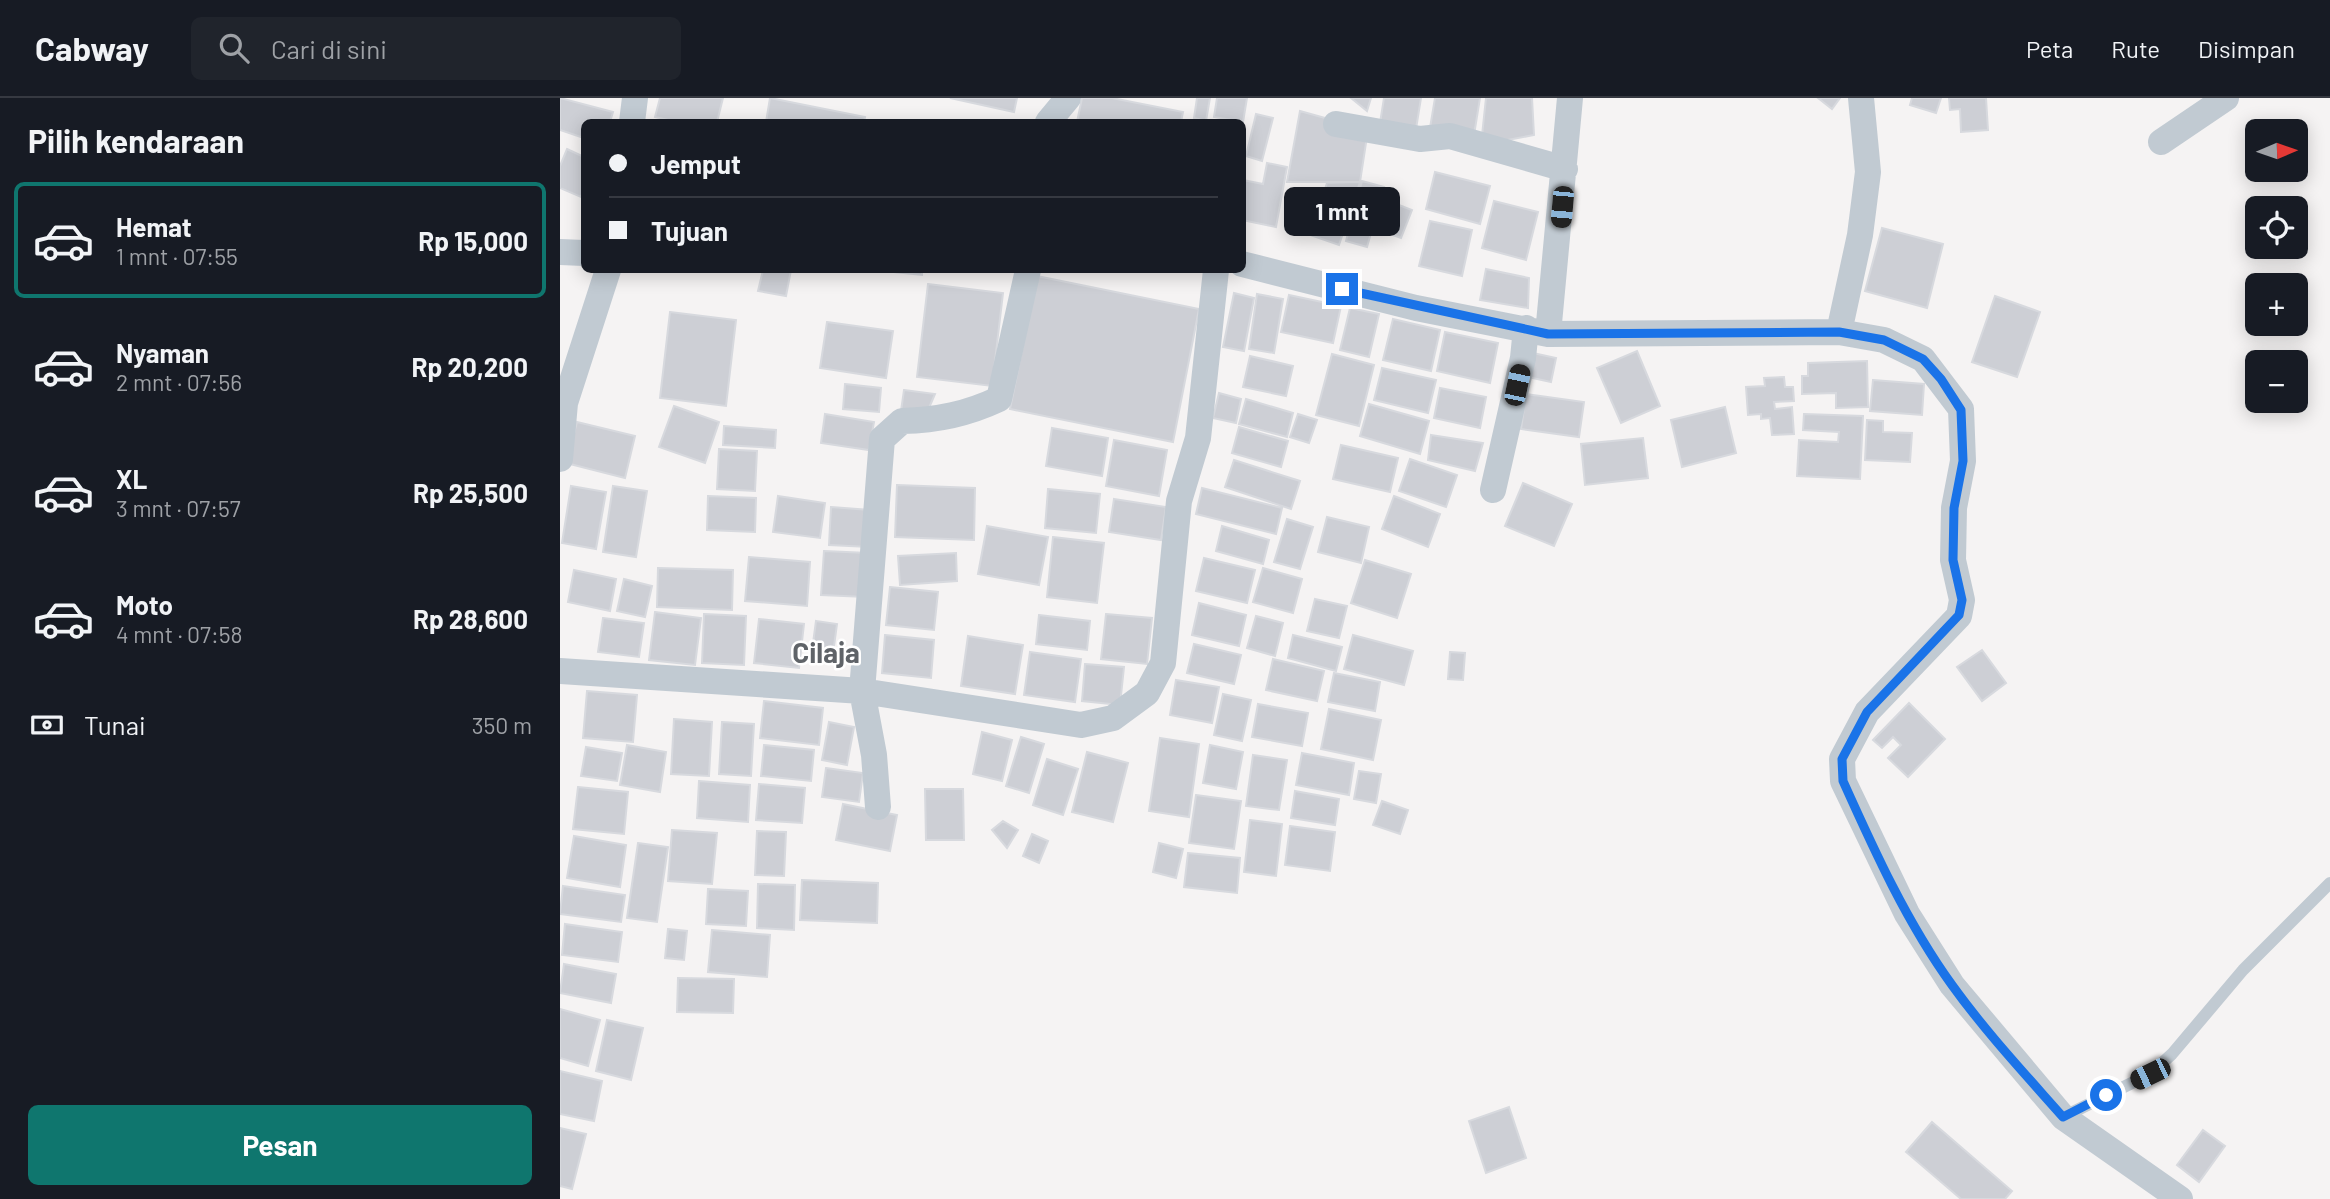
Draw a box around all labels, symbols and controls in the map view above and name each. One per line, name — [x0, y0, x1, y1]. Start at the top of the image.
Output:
search box — [191, 17, 681, 80]
text: Cabway — [35, 28, 149, 68]
icon: search — [215, 29, 253, 67]
text: Cari di sini — [271, 33, 387, 64]
text: Peta — [2026, 34, 2073, 63]
text: Rute — [2111, 34, 2160, 63]
text: Disimpan — [2198, 34, 2295, 63]
north arrow — [2245, 119, 2308, 182]
map controls — [2245, 119, 2308, 413]
text: Pilih kendaraan — [28, 121, 244, 159]
text: Jemput — [651, 148, 741, 179]
car — [1550, 185, 1575, 229]
callout: 1 mnt — [1284, 188, 1400, 236]
button: locate — [2245, 196, 2308, 259]
text: 1 mnt — [1315, 197, 1369, 225]
icon: car — [32, 209, 95, 272]
text: Hemat — [116, 211, 192, 242]
text: Tujuan — [651, 215, 728, 246]
text: Rp 15,000 — [418, 225, 528, 256]
text: 1 mnt · 07:55 — [116, 242, 238, 270]
route end — [1326, 273, 1358, 305]
button: + — [2245, 273, 2308, 336]
icon: car — [32, 335, 95, 398]
text: Nyaman — [116, 337, 209, 368]
button: − — [2245, 350, 2308, 413]
text: Rp 20,200 — [412, 351, 528, 382]
car — [1503, 362, 1532, 408]
text: 2 mnt · 07:56 — [116, 368, 242, 396]
icon: car — [32, 461, 95, 524]
text: XL — [116, 463, 147, 494]
text: Rp 25,500 — [413, 477, 528, 508]
text: 3 mnt · 07:57 — [116, 494, 241, 522]
icon: car — [32, 587, 95, 650]
text: Moto — [116, 589, 173, 620]
text: Rp 28,600 — [413, 603, 528, 634]
text: 4 mnt · 07:58 — [116, 620, 243, 648]
district label: Cilaja — [792, 635, 860, 669]
icon: cash — [28, 706, 66, 744]
text: Tunai — [84, 709, 146, 740]
text: 350 m — [472, 711, 532, 739]
car — [2127, 1055, 2174, 1093]
route start — [2090, 1079, 2122, 1111]
button: Pesan — [28, 1105, 532, 1185]

